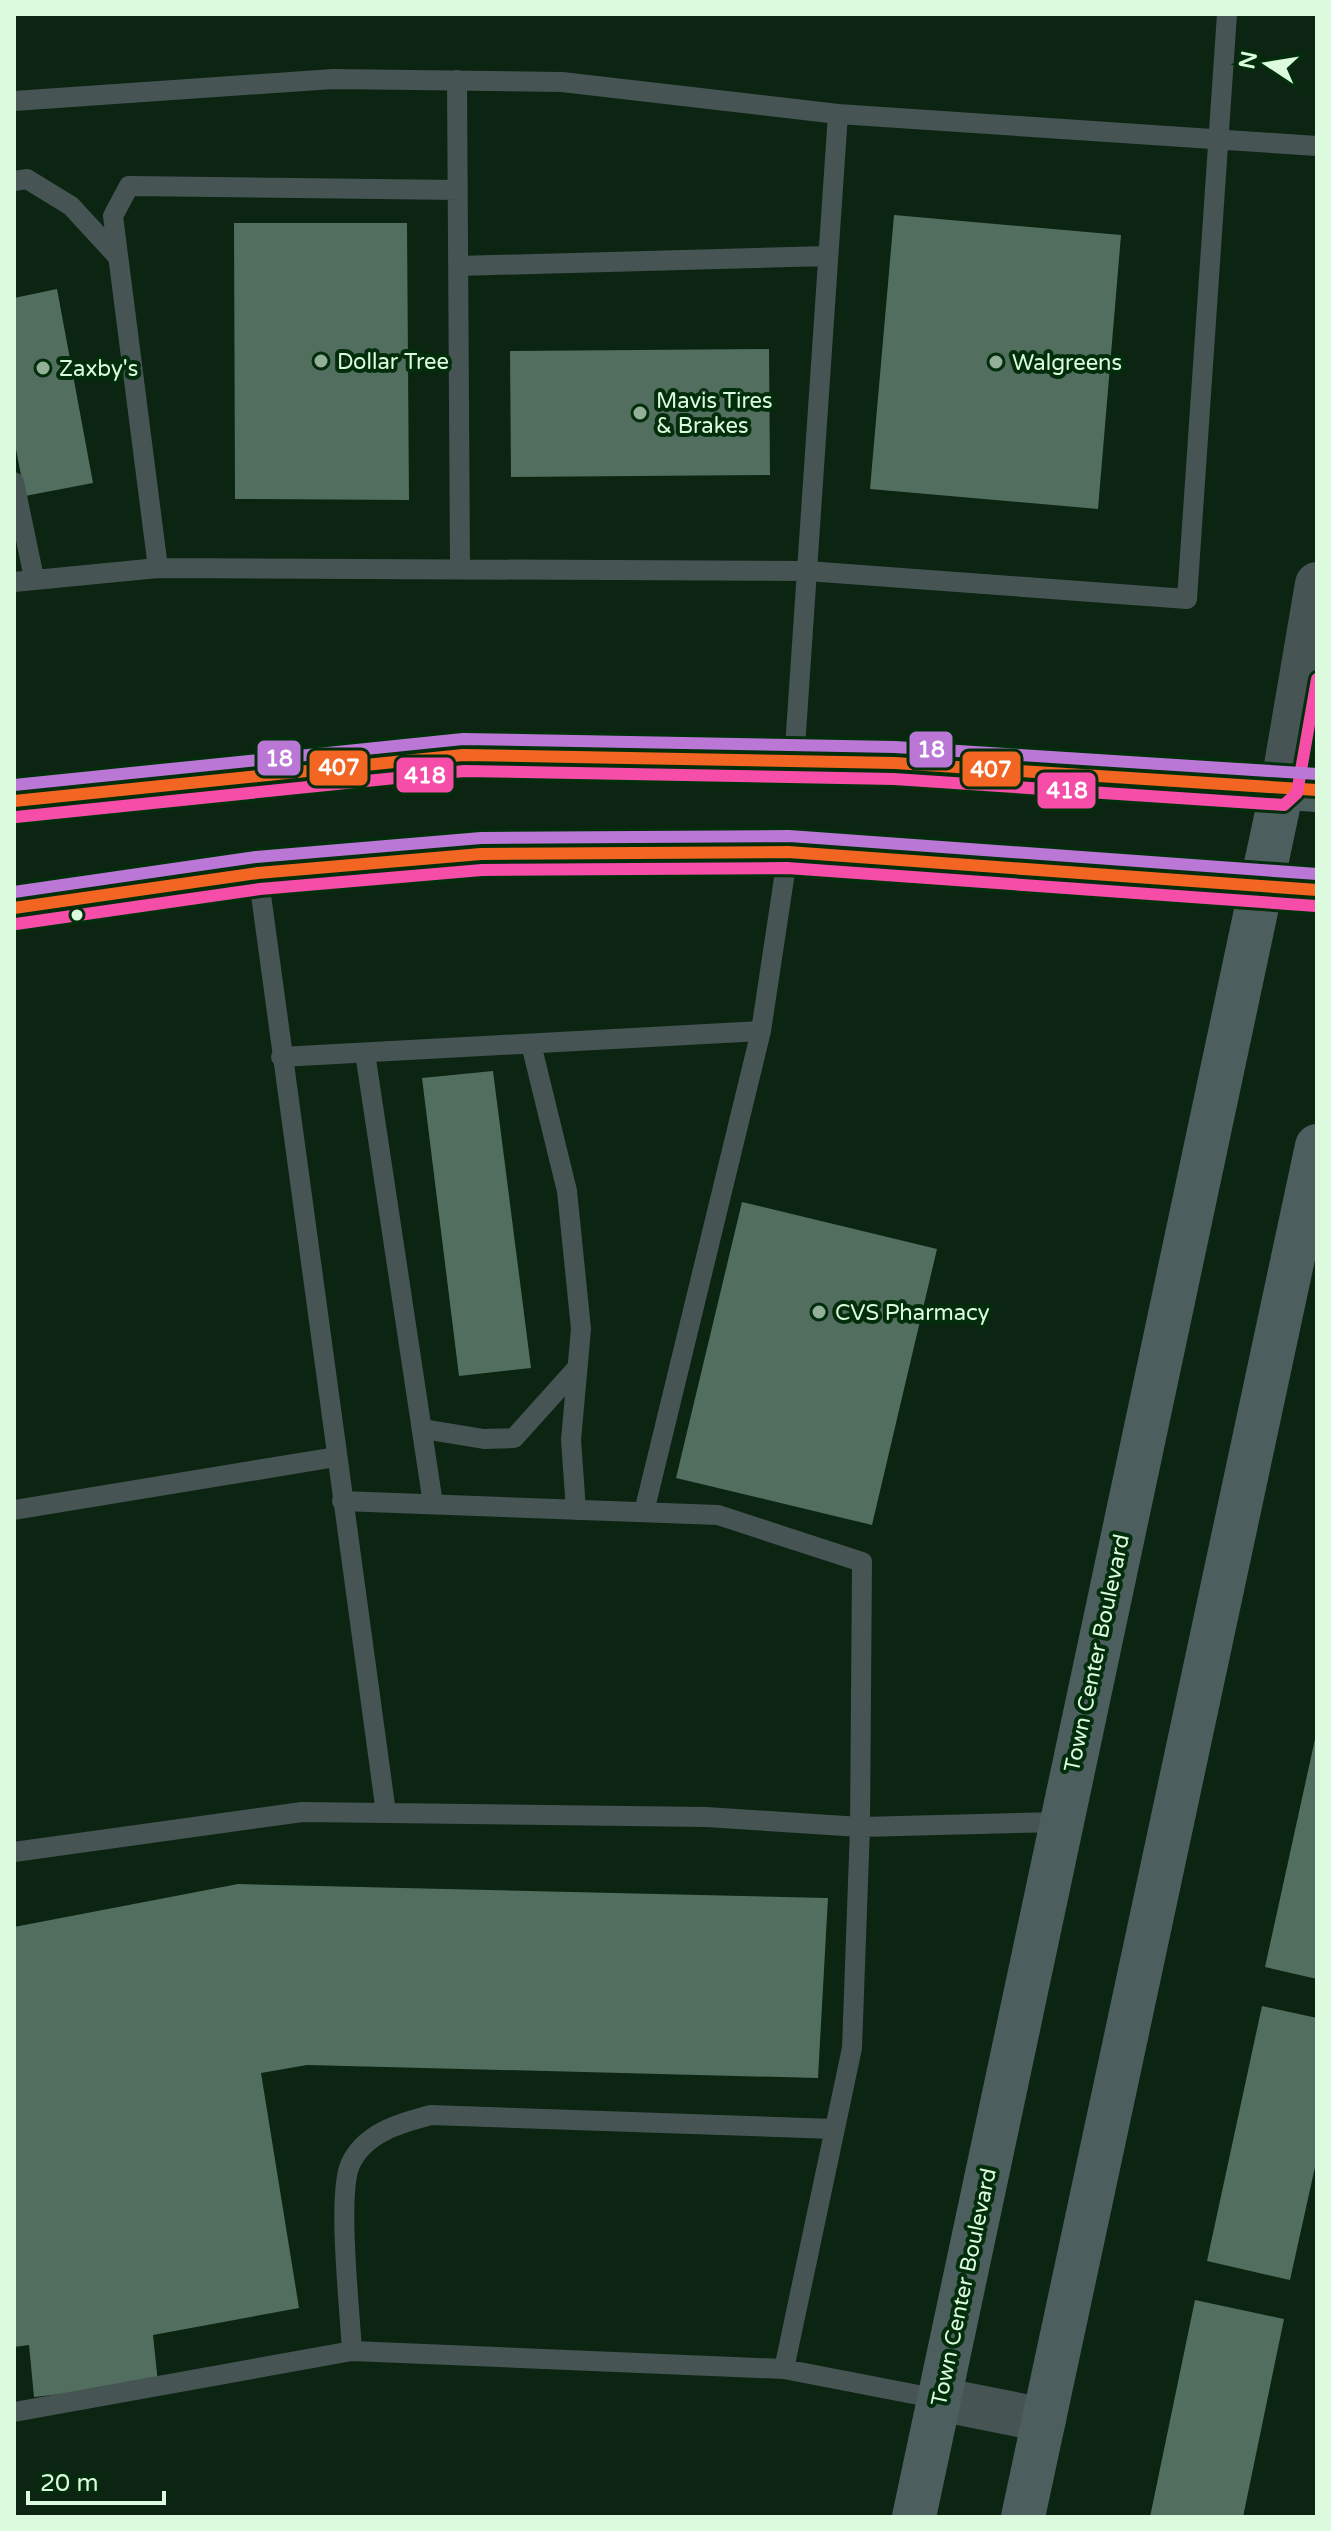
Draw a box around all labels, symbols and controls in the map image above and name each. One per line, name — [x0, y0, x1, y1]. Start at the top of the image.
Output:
north arrow — [1227, 24, 1307, 104]
text: N — [1234, 49, 1263, 71]
place label: Dollar Tree — [337, 349, 449, 375]
place label: Walgreens — [1012, 350, 1122, 376]
marker: Dollar Tree — [312, 352, 330, 370]
marker: Walgreens — [987, 353, 1005, 371]
place label: Zaxby's — [59, 356, 138, 382]
marker: Zaxby's — [34, 359, 52, 377]
place label: Mavis Tires & Brakes — [656, 388, 773, 439]
marker: Mavis Tires & Brakes — [631, 404, 649, 422]
line badge: 18 — [908, 730, 954, 769]
text: 18 — [917, 737, 945, 763]
line badge: 18 — [256, 739, 302, 777]
text: 18 — [265, 746, 293, 772]
line badge: 407 — [308, 749, 369, 787]
line badge: 407 — [961, 750, 1022, 788]
text: 407 — [318, 755, 360, 781]
line badge: 418 — [395, 756, 455, 794]
text: 407 — [970, 757, 1012, 783]
text: 418 — [404, 763, 446, 789]
line badge: 418 — [1036, 771, 1097, 810]
text: 418 — [1046, 778, 1088, 804]
unlabelled marker — [69, 907, 85, 923]
place label: CVS Pharmacy — [835, 1300, 990, 1326]
marker: CVS Pharmacy — [810, 1303, 828, 1321]
street label: Town Center Boulevard — [1059, 1532, 1135, 1775]
street label: Town Center Boulevard — [926, 2166, 1002, 2409]
scale bar — [28, 2455, 164, 2505]
text: 20 m — [40, 2469, 98, 2498]

